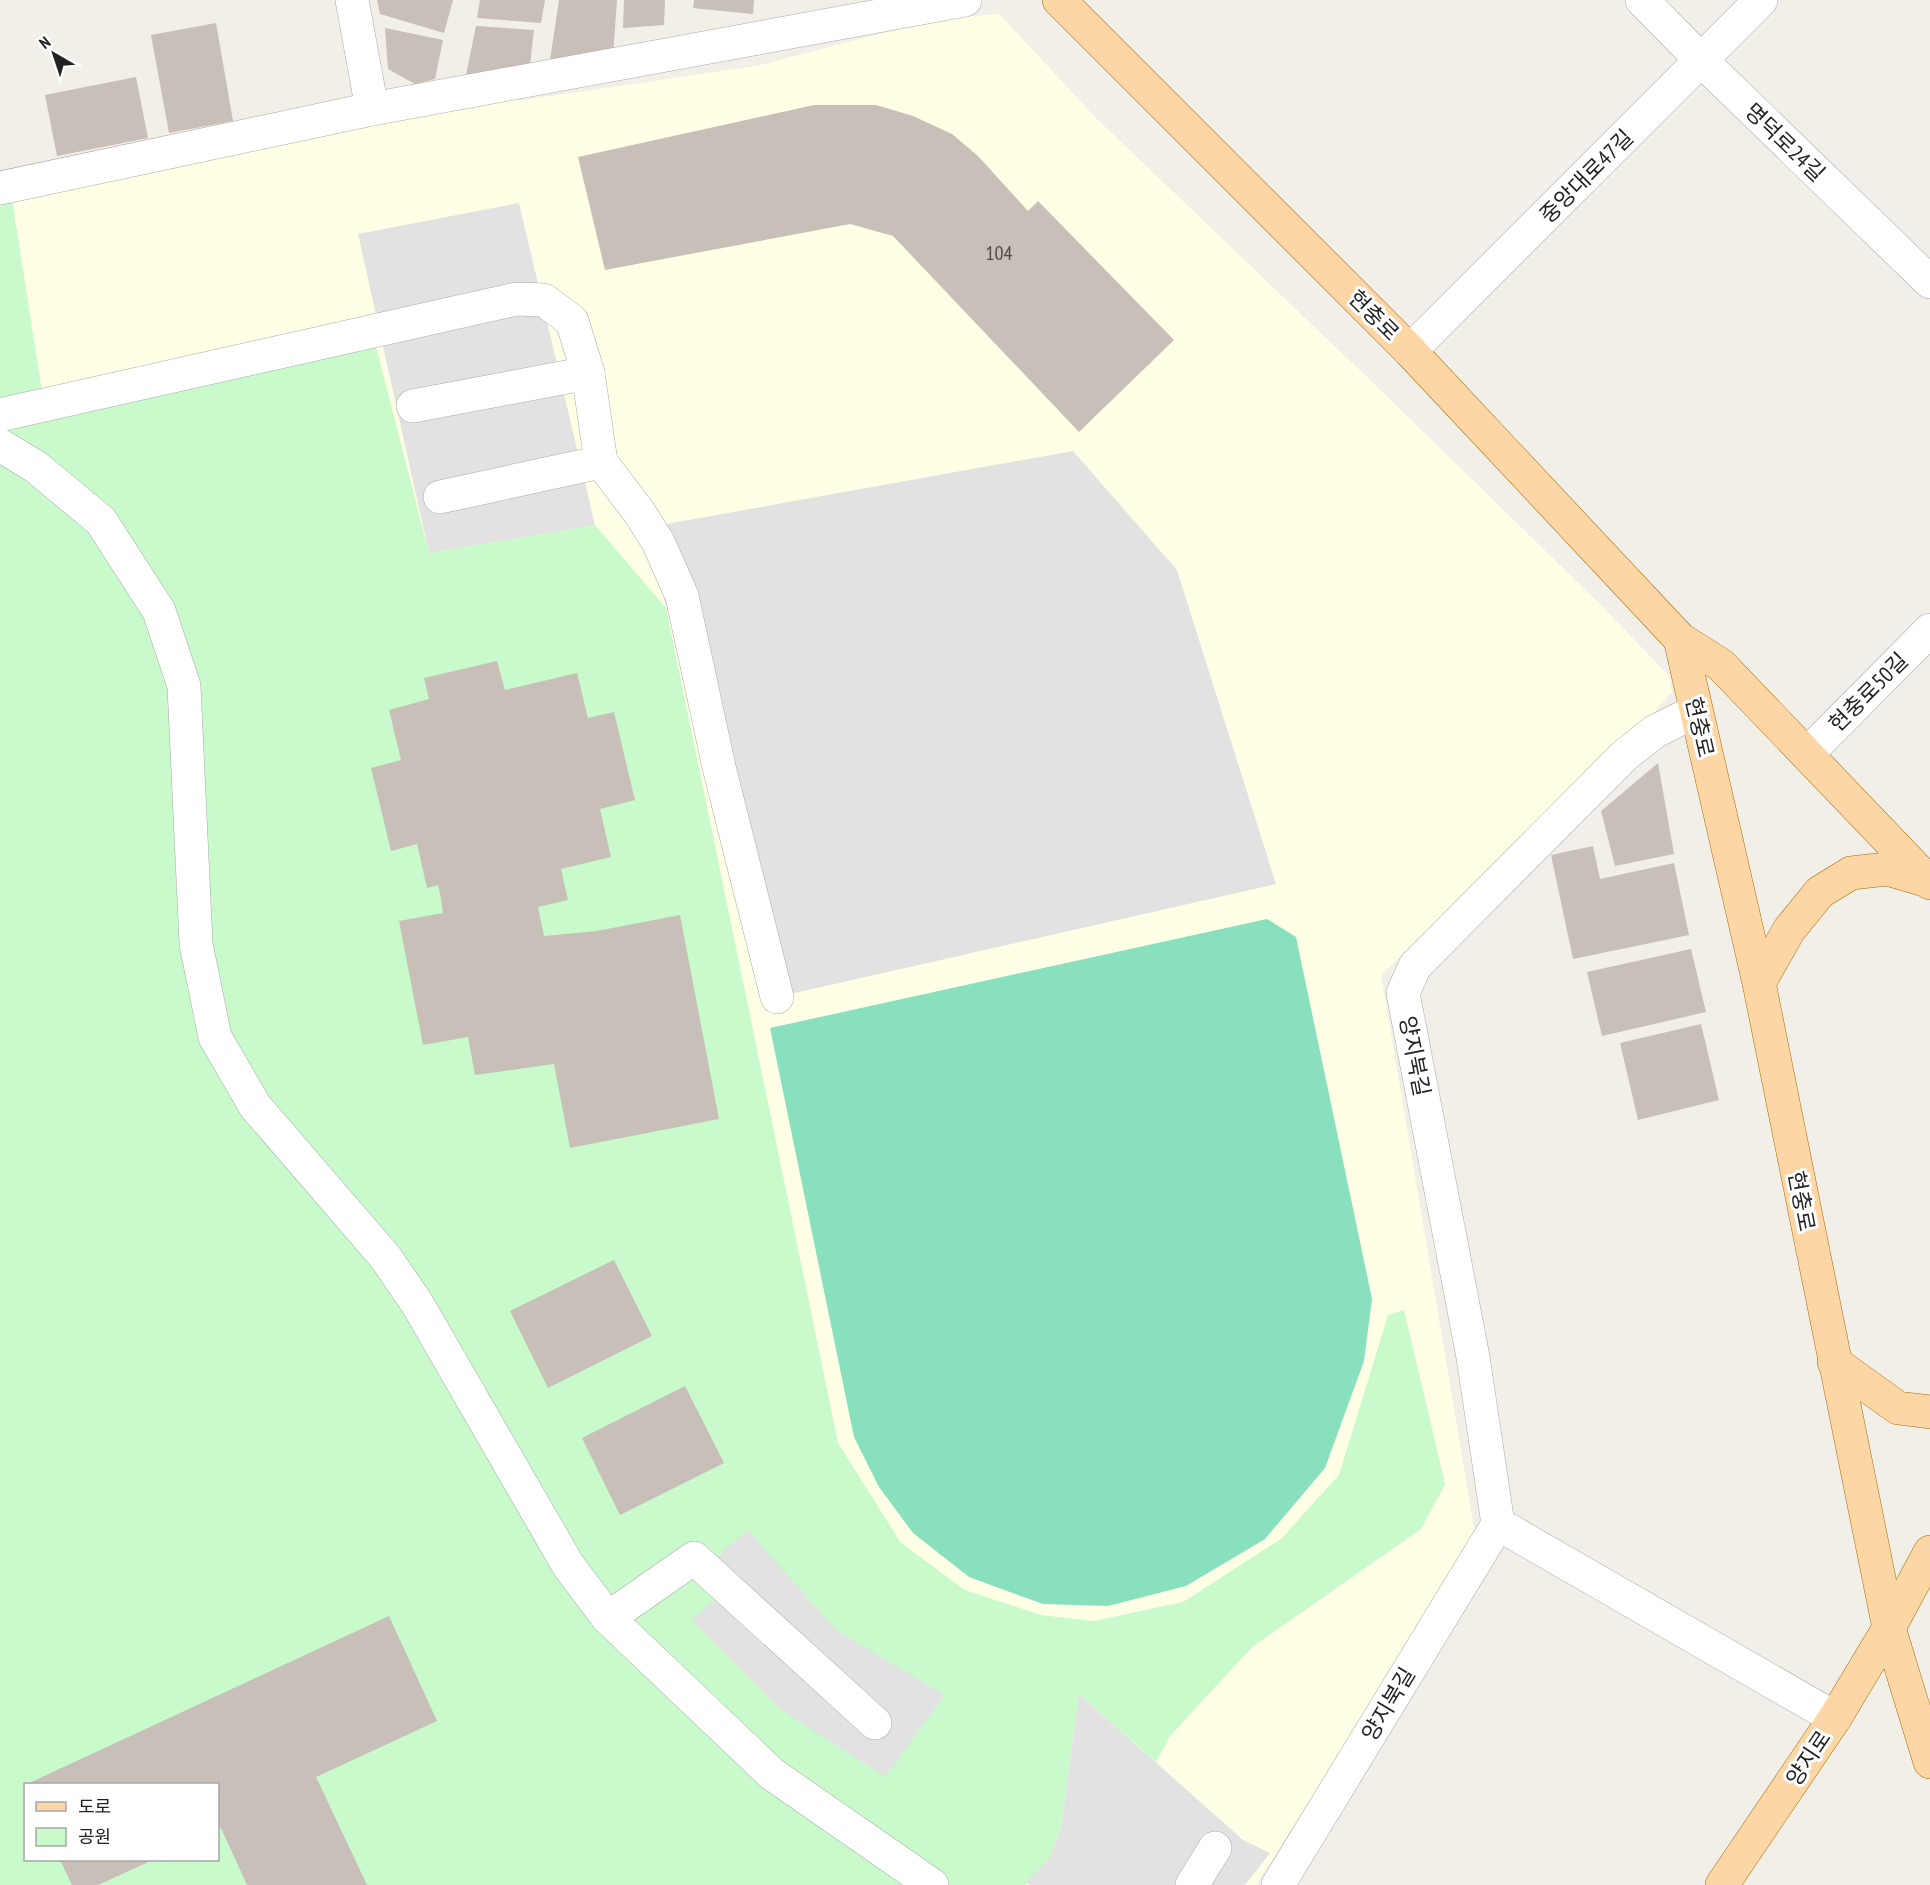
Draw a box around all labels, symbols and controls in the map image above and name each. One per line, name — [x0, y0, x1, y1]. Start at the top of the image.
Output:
north arrow — [24, 24, 84, 84]
text: N — [35, 32, 54, 53]
street label: 명덕로24길 — [1739, 97, 1831, 187]
street label: 중앙대로47길 — [1533, 123, 1639, 229]
house number: 104 — [986, 240, 1013, 266]
street label: 현충로 — [1343, 284, 1405, 346]
street label: 현충로50길 — [1822, 646, 1914, 738]
street label: 현충로 — [1680, 694, 1720, 760]
street label: 양지북길 — [1394, 1014, 1436, 1098]
street label: 현충로 — [1782, 1169, 1822, 1233]
street label: 양지북길 — [1355, 1662, 1421, 1746]
street label: 양지로 — [1779, 1725, 1837, 1791]
legend — [24, 1783, 219, 1861]
text: 도로 — [78, 1795, 111, 1818]
text: 공원 — [78, 1825, 111, 1848]

